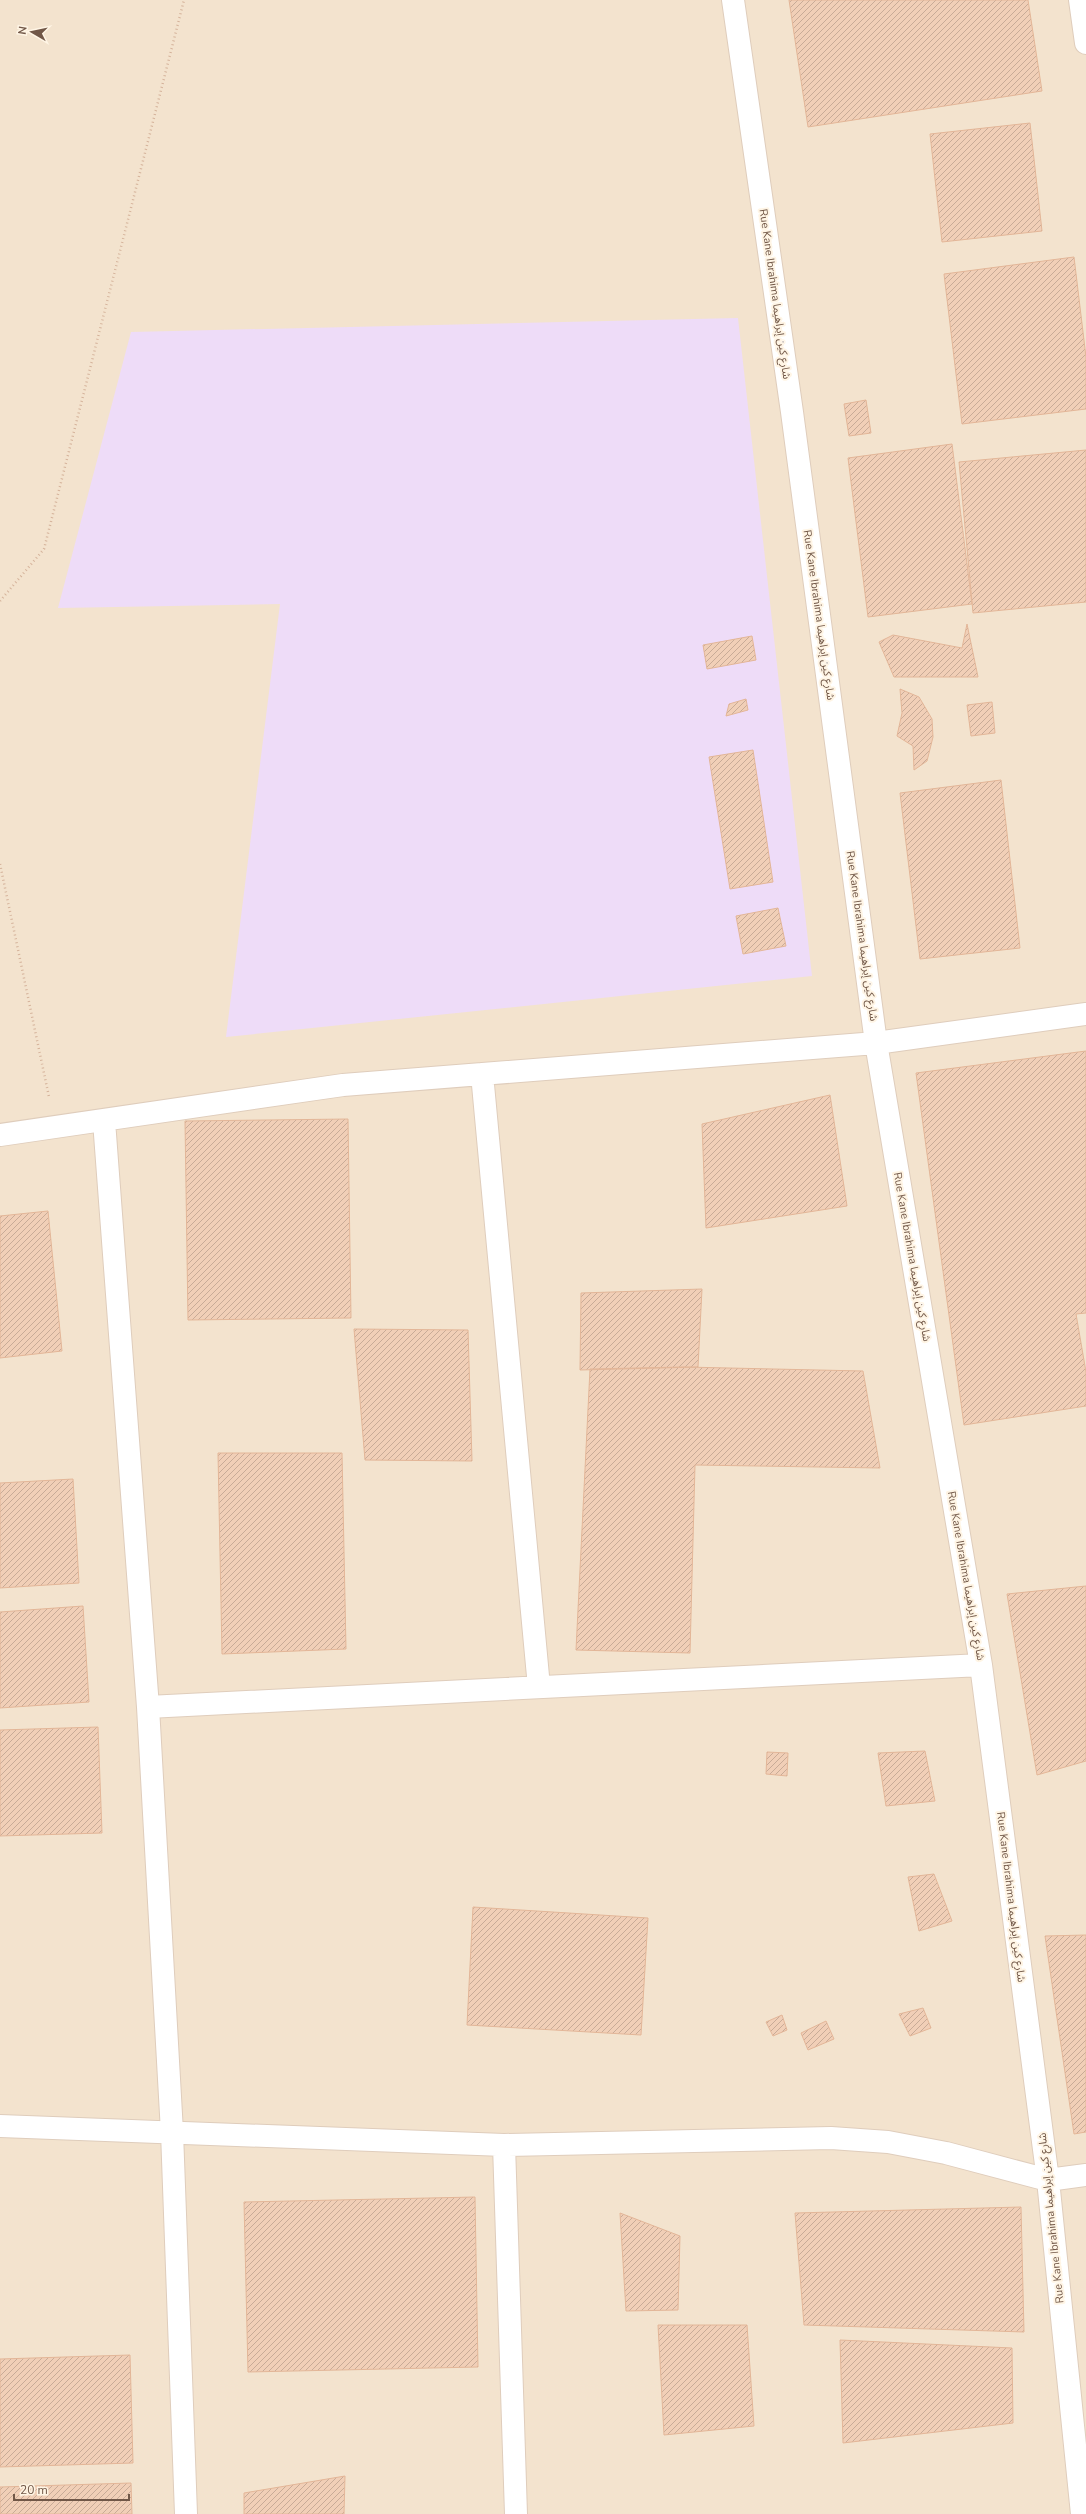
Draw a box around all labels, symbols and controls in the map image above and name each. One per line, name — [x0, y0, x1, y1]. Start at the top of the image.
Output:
north arrow — [12, 12, 52, 52]
text: N — [15, 25, 31, 36]
street label: Rue Kane Ibrahima شارع كين إبراهيما — [756, 208, 794, 380]
street label: Rue Kane Ibrahima شارع كين إبراهيما — [800, 529, 838, 701]
street label: Rue Kane Ibrahima شارع كين إبراهيما — [843, 850, 881, 1022]
street label: Rue Kane Ibrahima شارع كين إبراهيما — [890, 1171, 934, 1343]
street label: Rue Kane Ibrahima شارع كين إبراهيما — [944, 1490, 988, 1662]
street label: Rue Kane Ibrahima شارع كين إبراهيما — [993, 1811, 1029, 1983]
street label: Rue Kane Ibrahima شارع كين إبراهيما — [1035, 2131, 1067, 2304]
scale bar — [14, 2476, 129, 2502]
text: 20 m — [20, 2482, 48, 2498]

